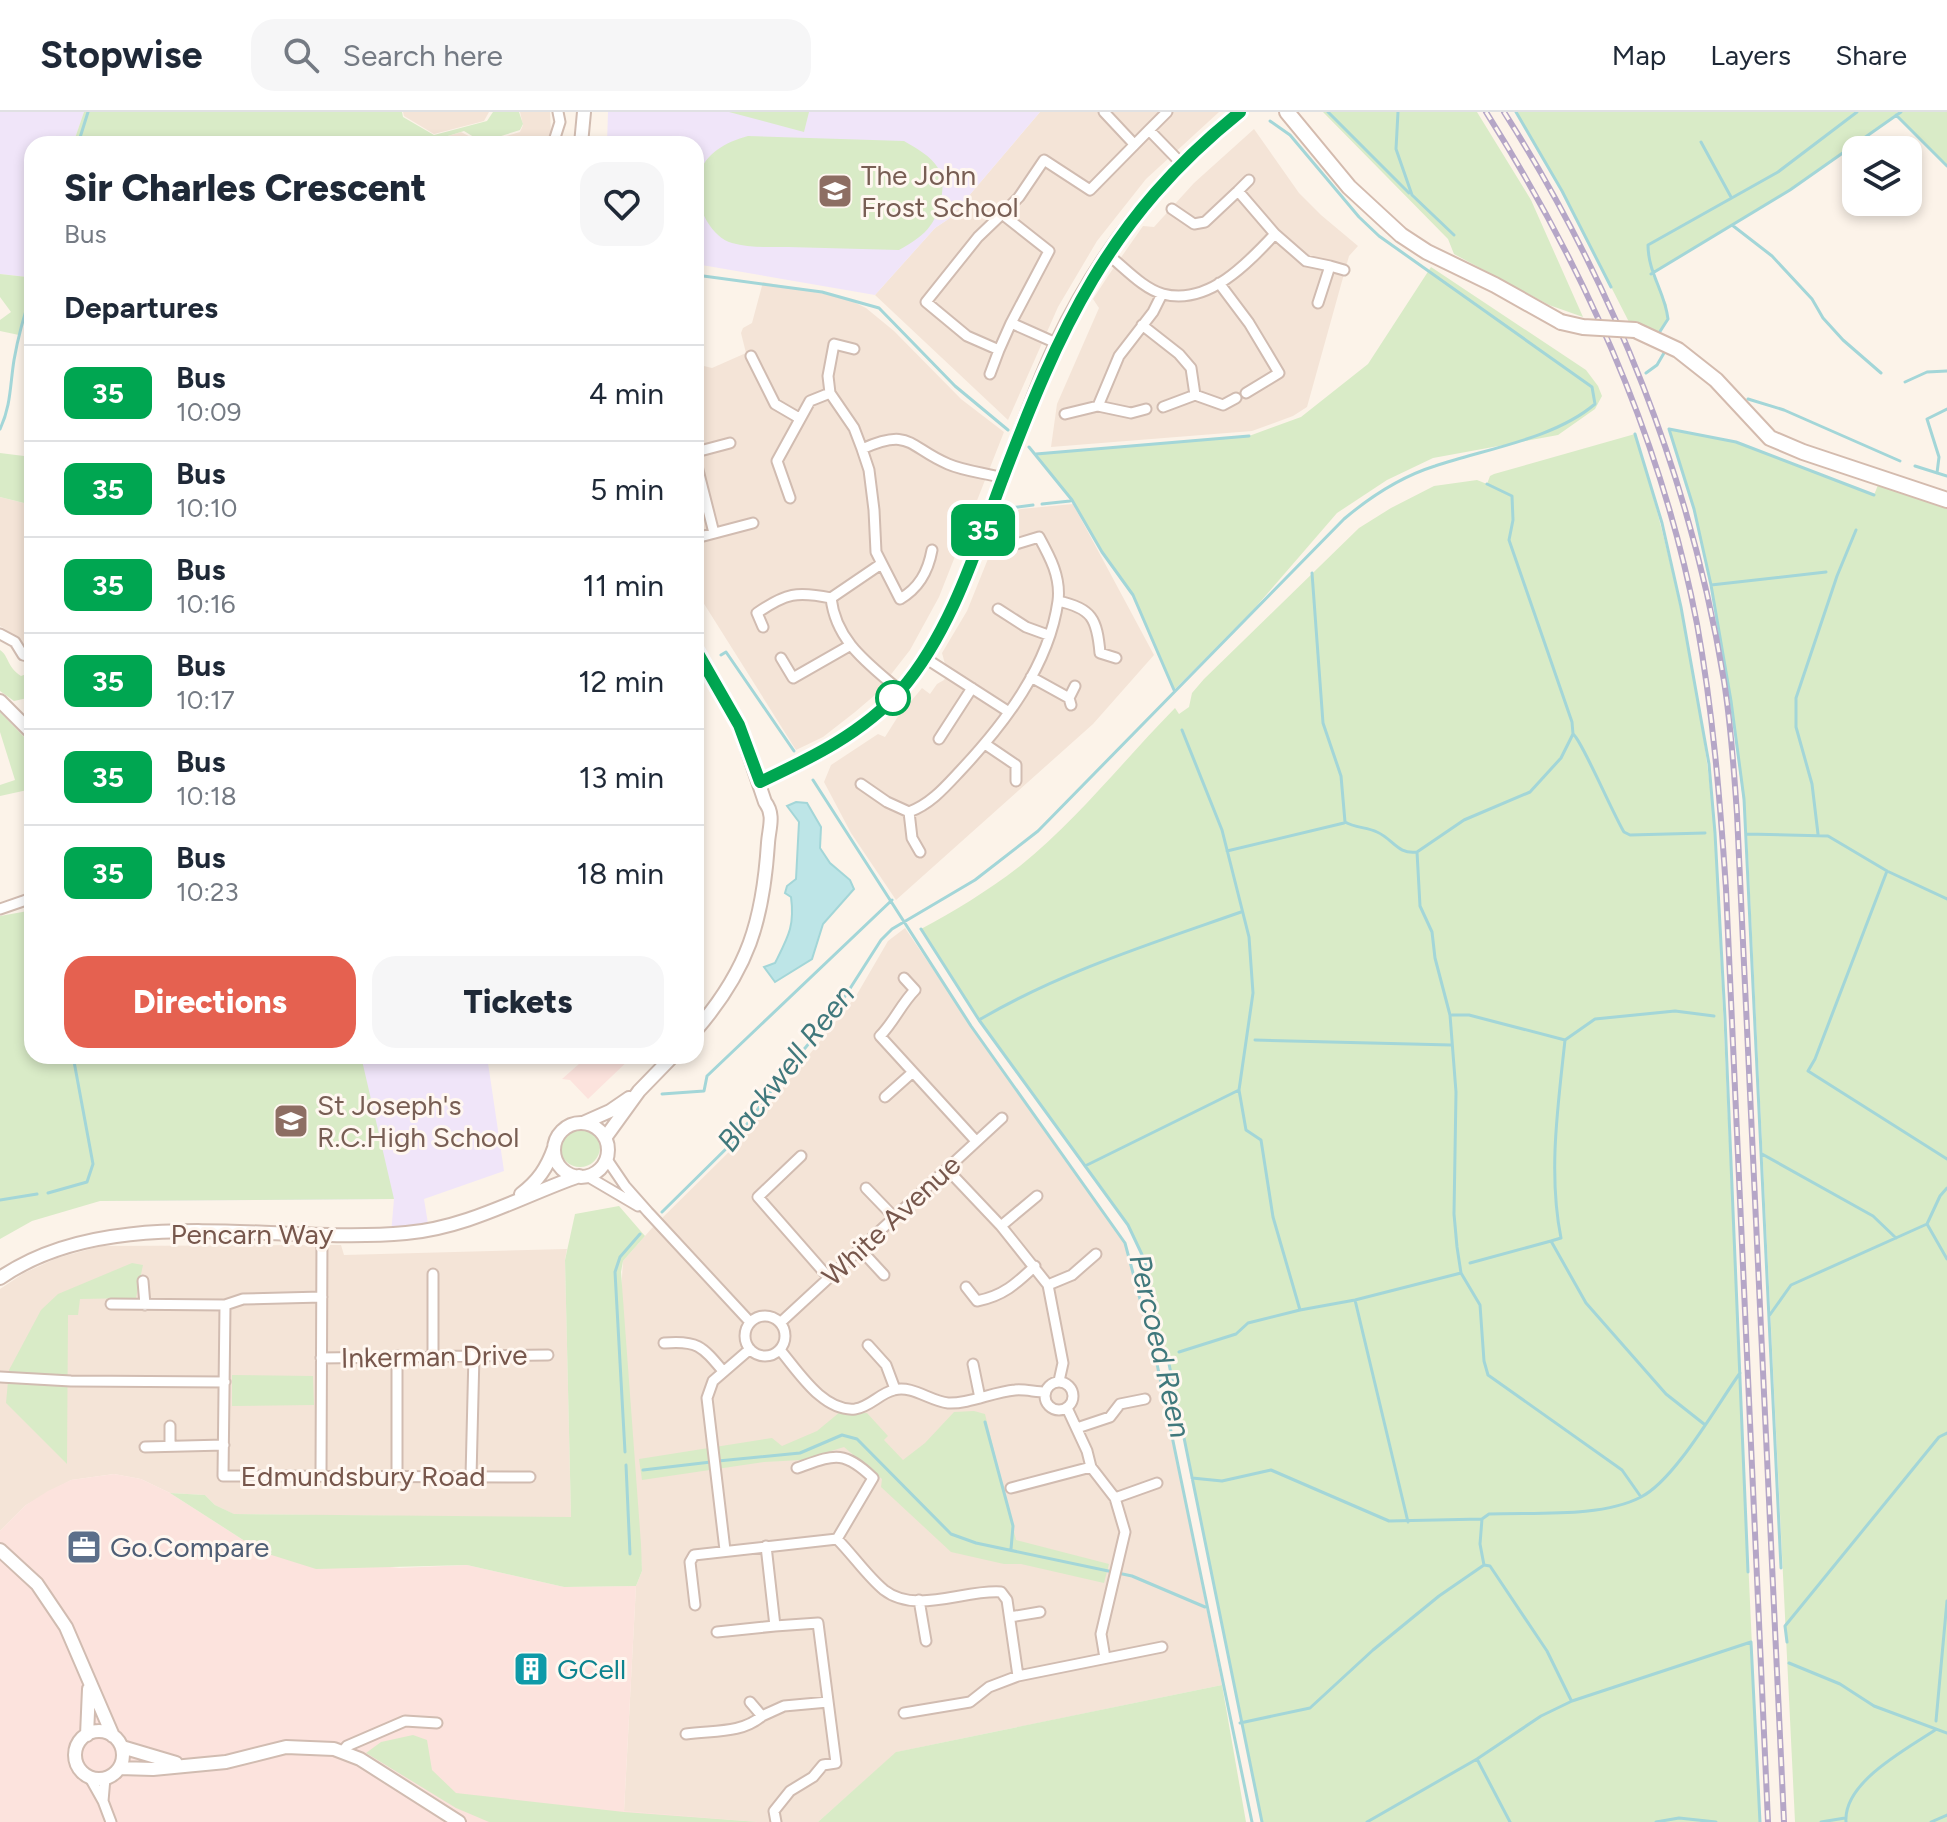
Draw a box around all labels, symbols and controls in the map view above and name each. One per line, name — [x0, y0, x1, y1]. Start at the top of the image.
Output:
search box — [251, 19, 811, 91]
text: Stopwise — [40, 32, 203, 78]
icon: search — [279, 33, 323, 77]
text: Search here — [343, 37, 503, 74]
text: Map — [1612, 38, 1666, 72]
text: Layers — [1710, 38, 1791, 72]
text: Share — [1835, 38, 1907, 72]
map controls — [1842, 136, 1922, 216]
button: layers — [1842, 136, 1922, 216]
place label: The John Frost School — [861, 158, 1019, 224]
button: heart — [580, 162, 664, 246]
text: Sir Charles Crescent — [64, 165, 427, 211]
school or university icon: The John Frost School — [816, 172, 854, 210]
text: Bus — [64, 218, 107, 250]
text: Departures — [64, 289, 218, 326]
text: Bus — [176, 359, 225, 396]
text: 4 min — [589, 375, 664, 412]
text: 35 — [92, 376, 124, 410]
text: 10:09 — [176, 396, 241, 428]
text: Bus — [176, 455, 225, 492]
text: 5 min — [590, 471, 664, 508]
text: 35 — [92, 472, 124, 506]
text: 10:10 — [176, 492, 237, 524]
line badge: 35 — [947, 504, 1019, 556]
text: 35 — [967, 513, 999, 547]
text: Bus — [176, 551, 225, 588]
text: 11 min — [583, 567, 664, 604]
text: 35 — [92, 568, 124, 602]
text: 10:16 — [176, 588, 235, 620]
text: Bus — [176, 647, 225, 684]
text: 12 min — [578, 663, 664, 700]
text: 35 — [92, 664, 124, 698]
unlabelled marker — [876, 681, 910, 715]
text: 10:17 — [176, 684, 235, 716]
text: Bus — [176, 743, 225, 780]
text: 13 min — [579, 759, 664, 796]
text: 35 — [92, 760, 124, 794]
text: 10:18 — [176, 780, 237, 812]
text: Bus — [176, 839, 225, 876]
text: 18 min — [577, 855, 664, 892]
text: 35 — [92, 856, 124, 890]
text: 10:23 — [176, 876, 239, 908]
button: Directions — [64, 956, 356, 1048]
button: Tickets — [372, 956, 664, 1048]
water label: Blackwell Reen — [709, 977, 862, 1159]
place label: St Joseph's R.C.High School — [317, 1088, 519, 1154]
school or university icon: St Joseph's R.C.High School — [272, 1102, 310, 1140]
street label: White Avenue — [815, 1147, 967, 1293]
street label: Pencarn Way — [171, 1217, 334, 1251]
water label: Percoed Reen — [1121, 1251, 1200, 1441]
street label: Inkerman Drive — [340, 1337, 528, 1375]
street label: Edmundsbury Road — [240, 1459, 486, 1493]
office icon: Go.Compare — [65, 1528, 103, 1566]
place label: Go.Compare — [110, 1530, 269, 1564]
building icon: GCell — [512, 1650, 550, 1688]
place label: GCell — [557, 1652, 626, 1686]

